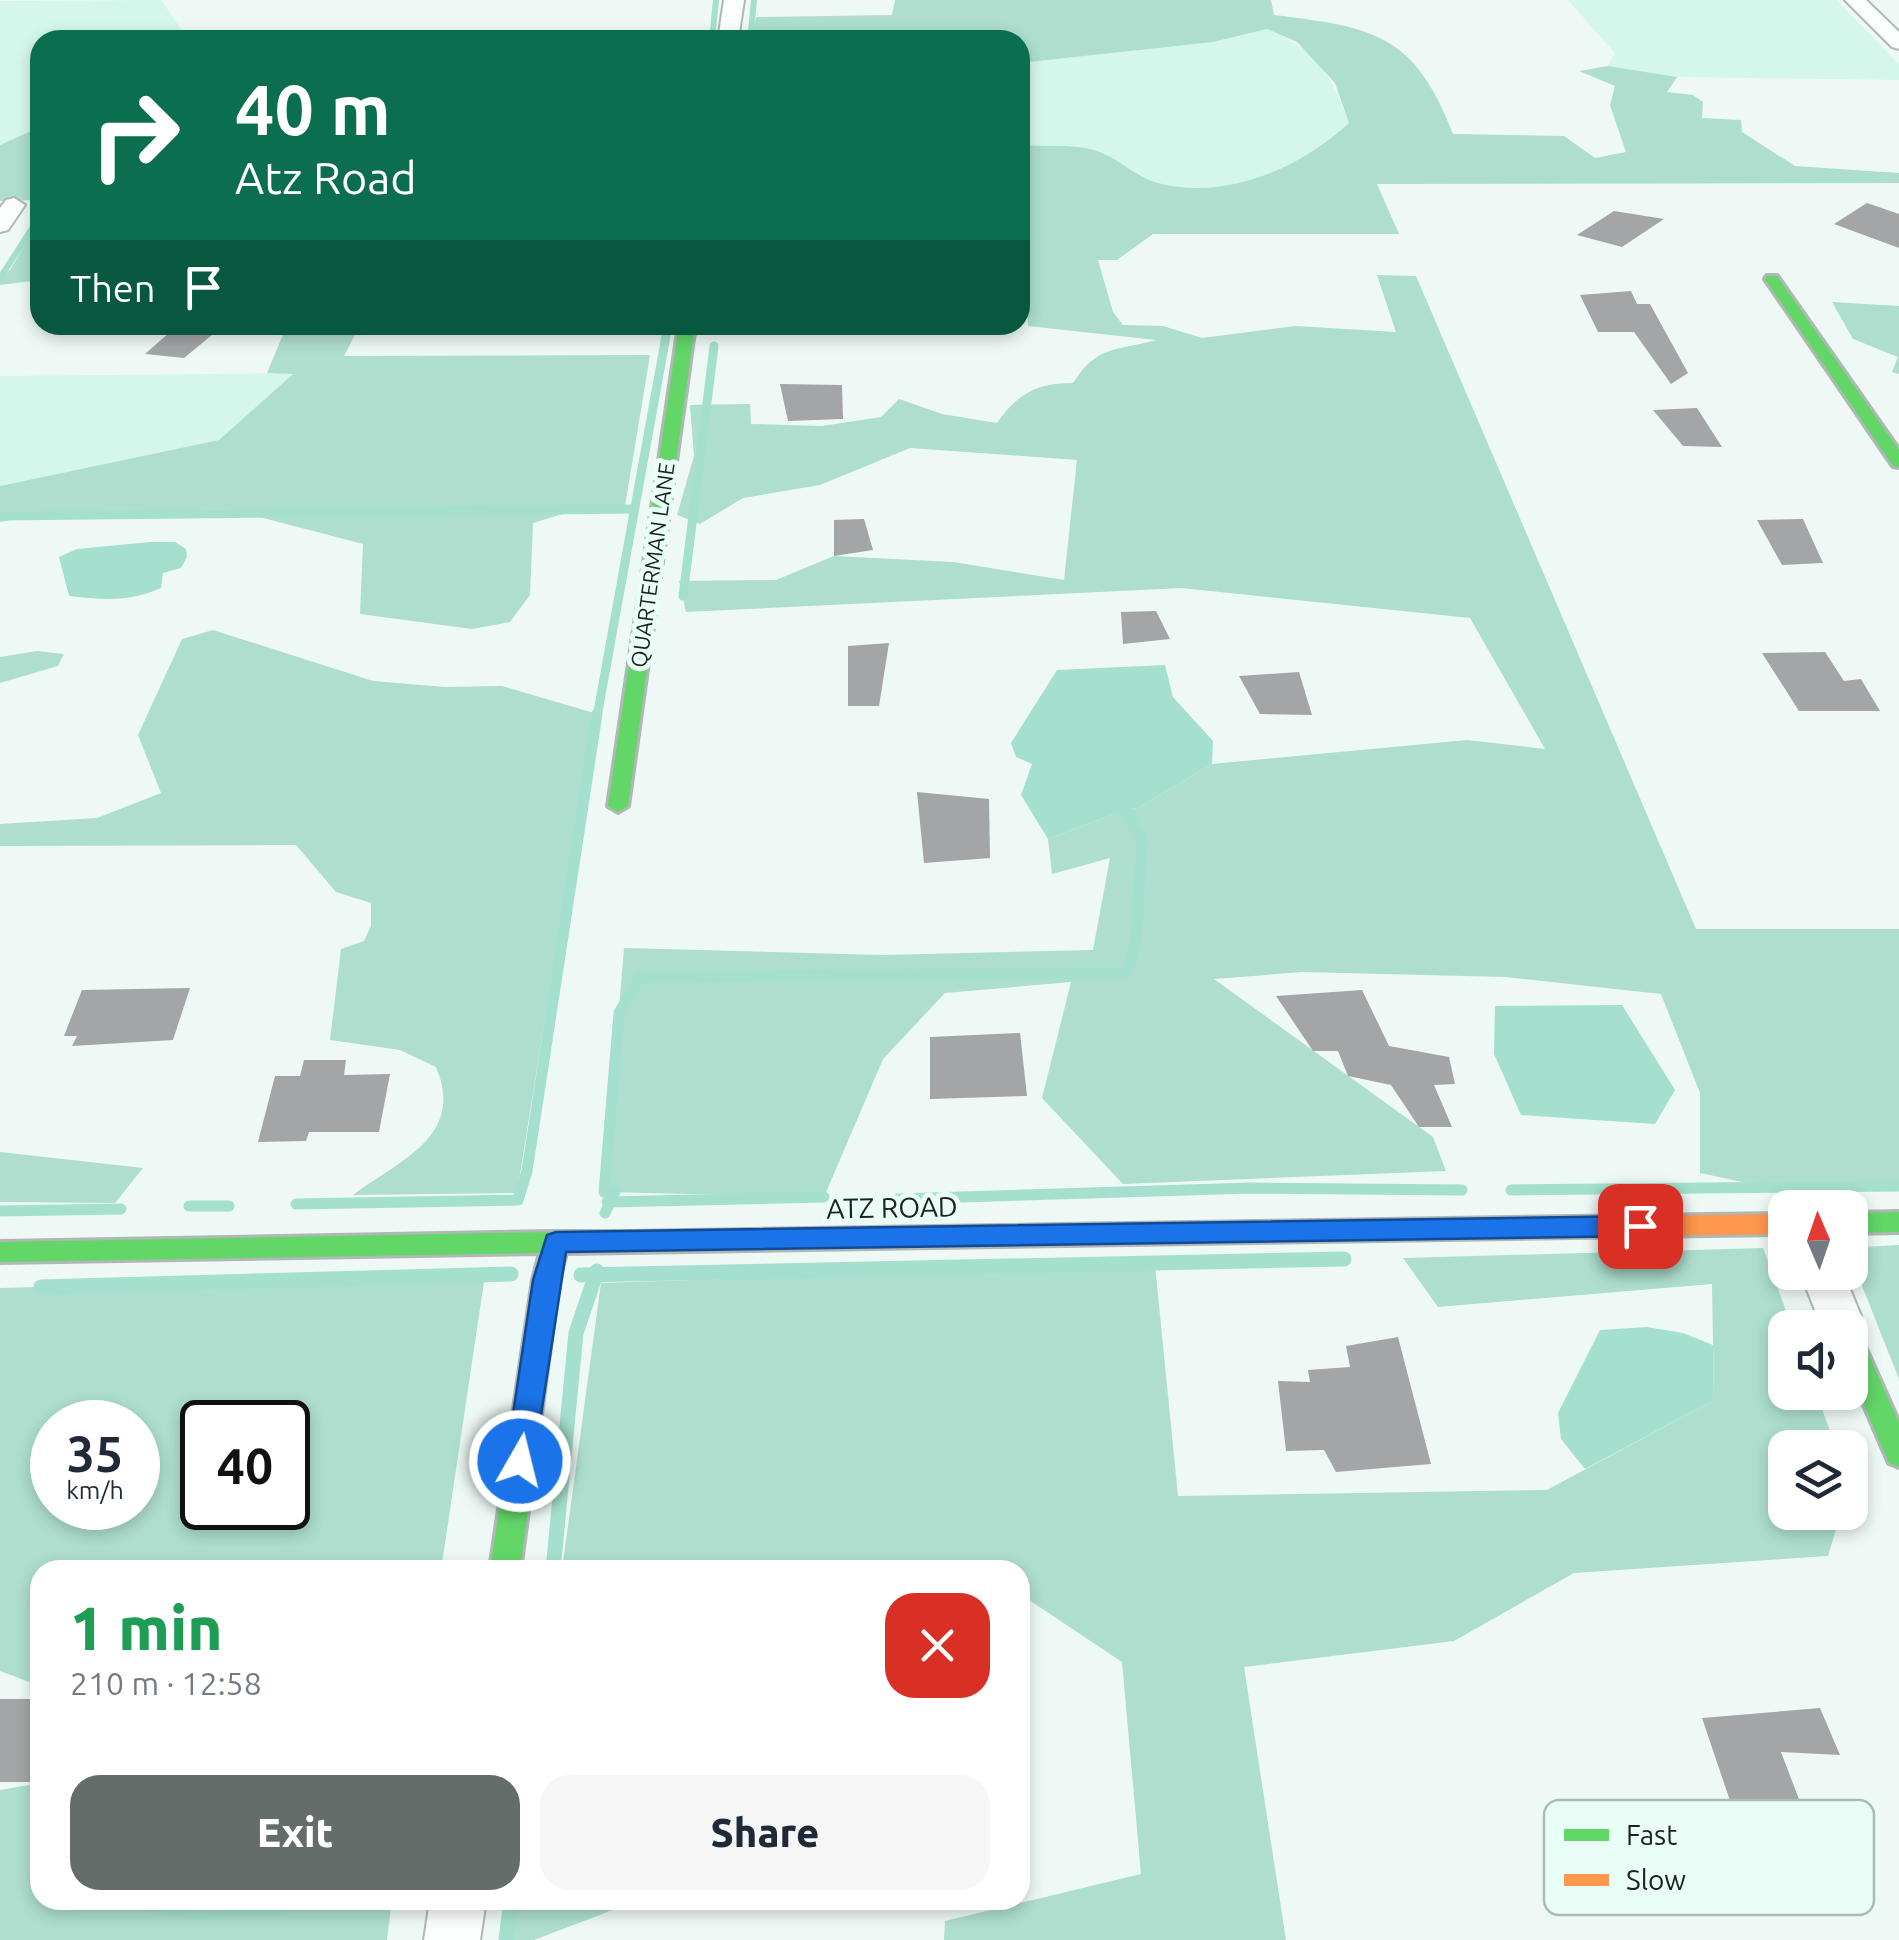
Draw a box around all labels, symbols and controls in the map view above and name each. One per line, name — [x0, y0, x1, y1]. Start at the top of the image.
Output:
icon: right — [70, 70, 200, 200]
text: 40 m — [235, 70, 391, 148]
text: Atz Road — [235, 152, 417, 203]
icon: arrive — [176, 260, 231, 315]
text: Then — [70, 267, 156, 309]
street label: QUARTERMAN LANE — [625, 461, 679, 669]
pin — [1598, 1184, 1683, 1269]
street label: ATZ ROAD — [826, 1190, 958, 1224]
north arrow — [1768, 1190, 1868, 1290]
map controls — [1768, 1190, 1868, 1530]
icon: arrive — [1613, 1199, 1668, 1254]
button: sound — [1768, 1310, 1868, 1410]
speed limit sign: 40 — [180, 1400, 310, 1530]
position arrow — [468, 1409, 572, 1513]
text: 35 — [67, 1425, 123, 1481]
button: layers — [1768, 1430, 1868, 1530]
text: km/h — [66, 1476, 124, 1504]
button: close — [885, 1593, 990, 1698]
text: 1 min — [70, 1594, 223, 1661]
text: 210 m · 12:58 — [70, 1665, 262, 1701]
button: Exit — [70, 1775, 520, 1890]
button: Share — [540, 1775, 990, 1890]
legend — [1544, 1800, 1874, 1915]
text: Fast — [1626, 1819, 1677, 1850]
text: Slow — [1626, 1864, 1686, 1895]

